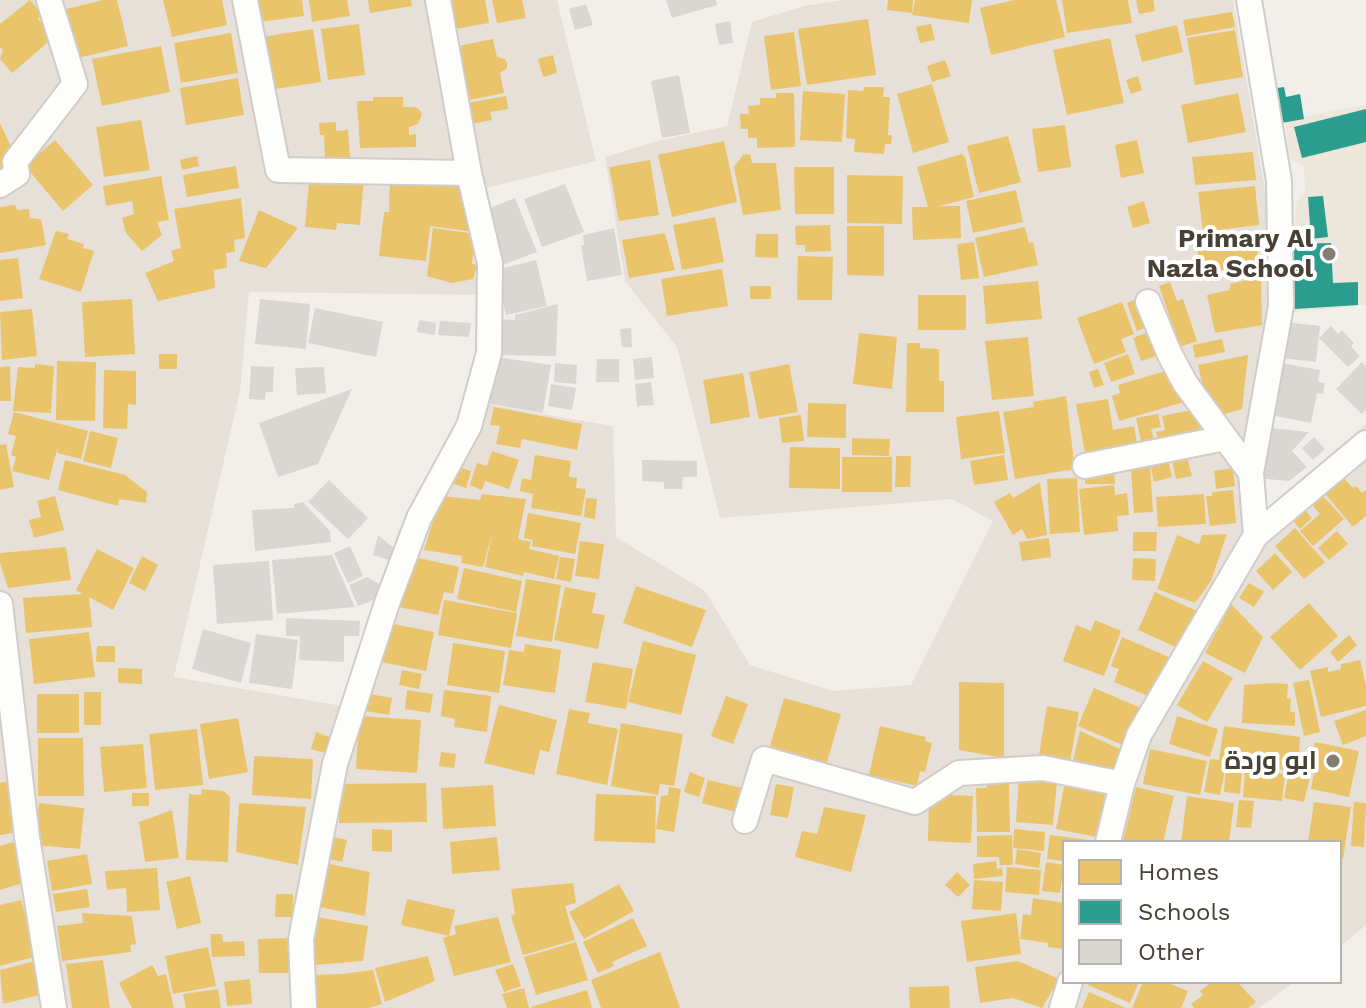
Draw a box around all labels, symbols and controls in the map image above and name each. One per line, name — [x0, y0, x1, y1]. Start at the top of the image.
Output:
place label: Primary Al Nazla School — [1147, 223, 1313, 284]
marker: Primary Al Nazla School — [1320, 245, 1338, 263]
place label: ابو وردة — [1224, 745, 1317, 777]
marker: ابو وردة — [1324, 752, 1342, 770]
legend — [1062, 840, 1342, 984]
text: Homes — [1138, 858, 1219, 886]
text: Schools — [1138, 898, 1230, 926]
text: Other — [1138, 938, 1205, 966]

